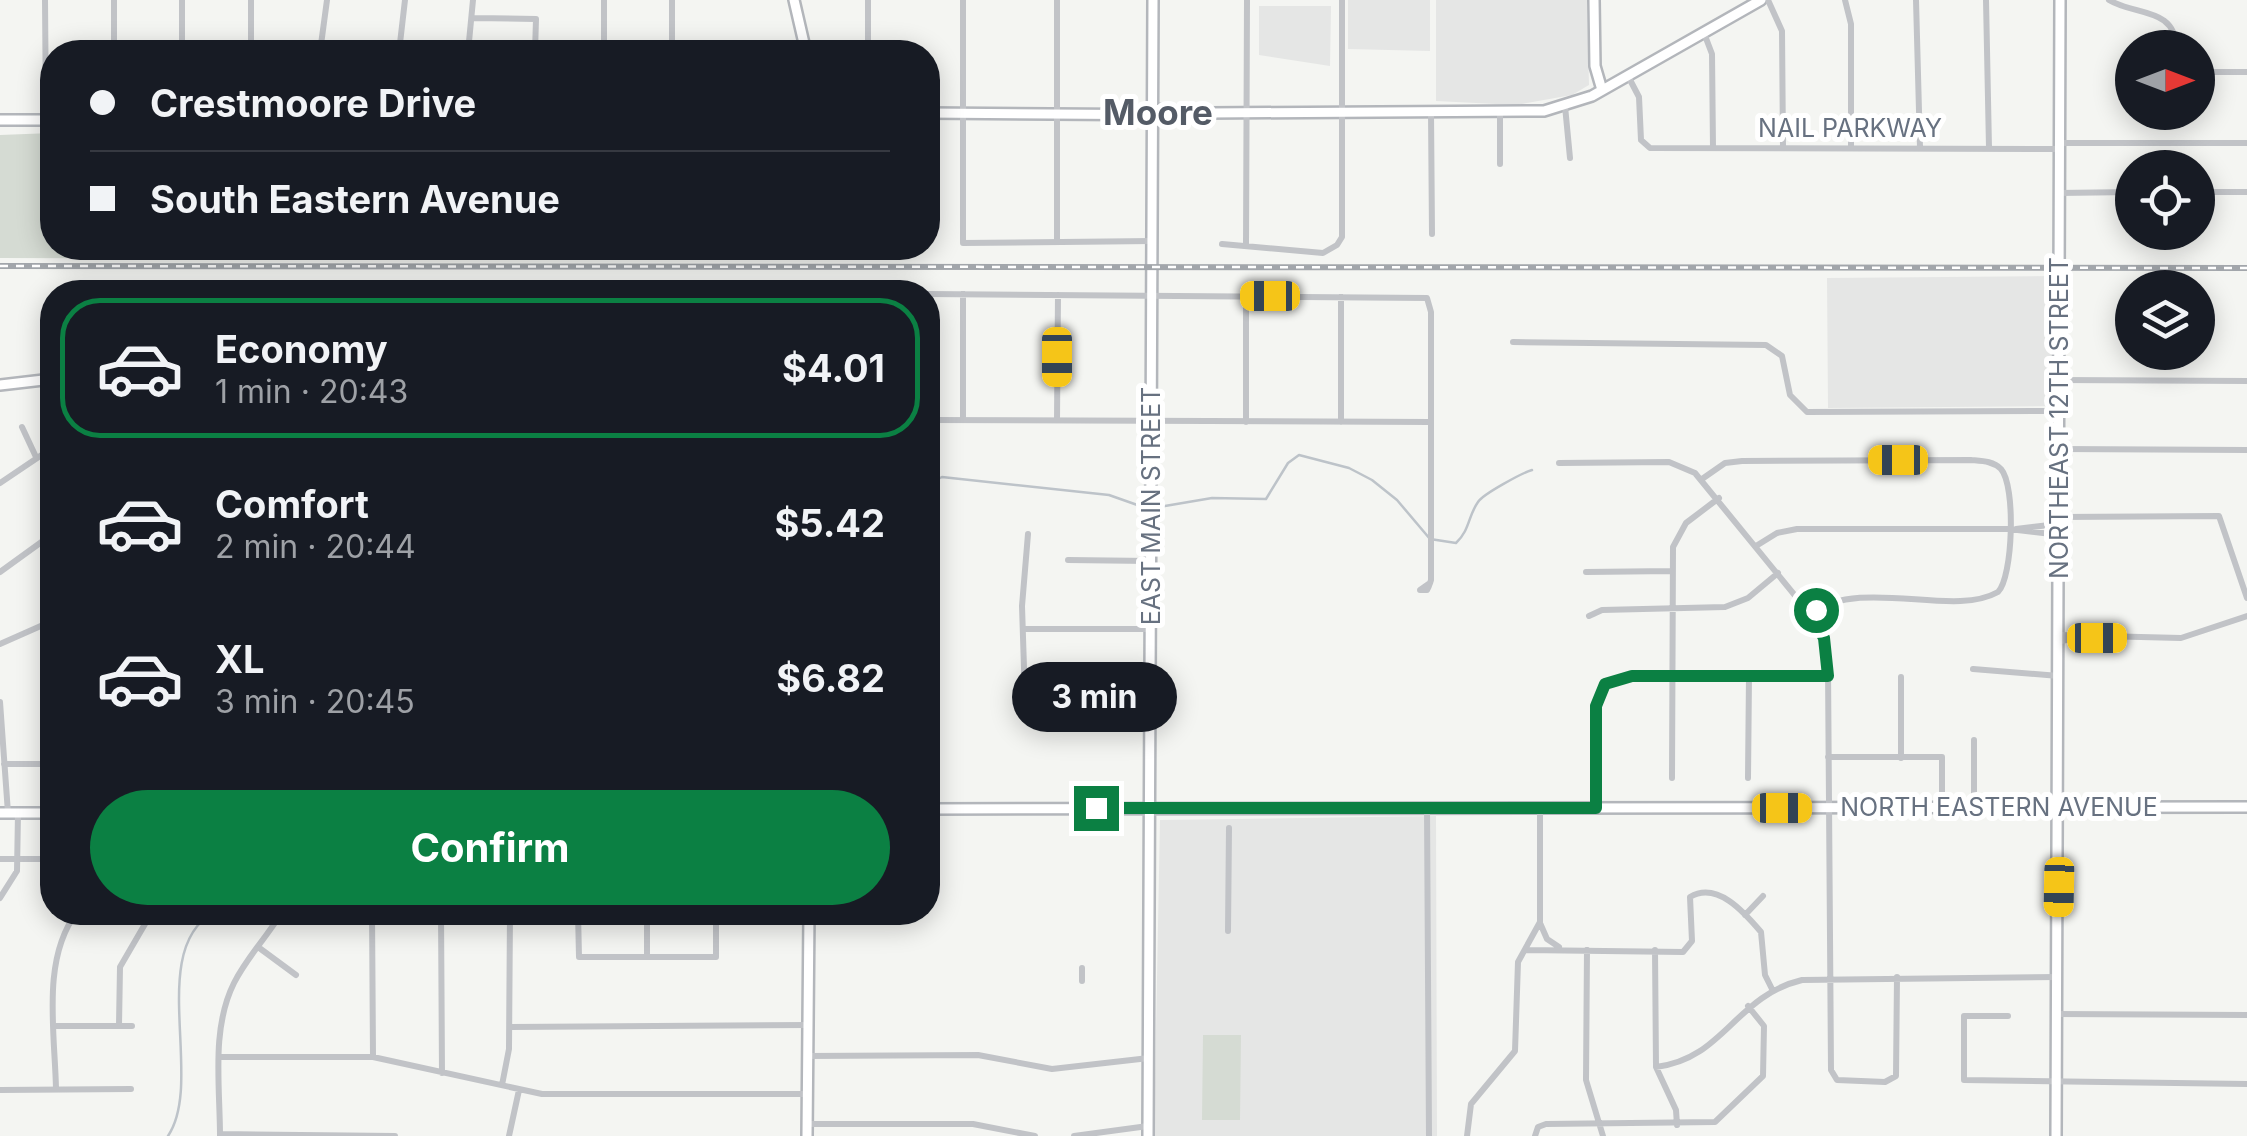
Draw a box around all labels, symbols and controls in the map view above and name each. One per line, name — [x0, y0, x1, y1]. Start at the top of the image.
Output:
north arrow — [2115, 30, 2215, 130]
map controls — [2115, 30, 2215, 370]
text: Crestmoore Drive — [150, 80, 476, 126]
district label: Moore — [1103, 91, 1213, 133]
street label: NAIL PARKWAY — [1758, 113, 1942, 143]
button: locate — [2115, 150, 2215, 250]
text: South Eastern Avenue — [150, 176, 560, 222]
street label: NORTHEAST 12TH STREET — [2044, 257, 2074, 579]
button: layers — [2115, 270, 2215, 370]
car — [1240, 281, 1300, 311]
icon: car — [95, 323, 185, 413]
text: Economy — [215, 326, 388, 372]
car — [1042, 327, 1072, 387]
text: $4.01 — [782, 345, 885, 391]
text: 1 min · 20:43 — [215, 372, 408, 411]
street label: EAST MAIN STREET — [1136, 387, 1166, 625]
car — [1868, 445, 1928, 475]
icon: car — [95, 478, 185, 568]
text: Comfort — [215, 481, 369, 527]
text: $5.42 — [774, 500, 885, 546]
text: 2 min · 20:44 — [215, 527, 416, 566]
route start — [1794, 588, 1839, 633]
car — [2067, 623, 2127, 653]
icon: car — [95, 633, 185, 723]
text: XL — [215, 636, 265, 682]
text: $6.82 — [776, 655, 885, 701]
callout: 3 min — [1014, 663, 1178, 733]
text: 3 min — [1051, 677, 1138, 716]
text: 3 min · 20:45 — [215, 682, 415, 721]
route end — [1074, 786, 1119, 831]
button: Confirm — [90, 790, 890, 905]
street label: NORTH EASTERN AVENUE — [1840, 792, 2158, 822]
car — [1752, 793, 1812, 823]
car — [2043, 857, 2075, 917]

